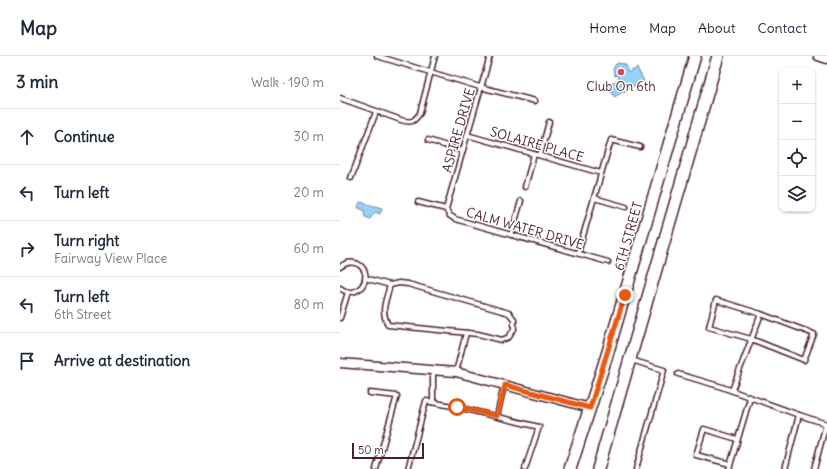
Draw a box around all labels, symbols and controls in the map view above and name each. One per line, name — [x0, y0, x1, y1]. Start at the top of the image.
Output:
text: Map — [20, 16, 57, 40]
text: Home — [589, 19, 627, 37]
text: Map — [649, 19, 676, 37]
text: About — [698, 19, 736, 37]
text: Contact — [758, 19, 807, 37]
marker: Club On 6th — [616, 67, 626, 77]
map controls — [779, 68, 815, 212]
button: + — [779, 68, 815, 104]
text: 3 min — [16, 71, 58, 93]
text: Walk · 190 m — [251, 74, 324, 91]
place label: Club On 6th — [586, 78, 656, 95]
street label: ASPIRE DRIVE — [438, 86, 479, 174]
button: − — [779, 104, 815, 140]
street label: SOLAIRE PLACE — [488, 123, 586, 166]
icon: ahead — [16, 126, 38, 148]
text: Continue — [54, 127, 115, 146]
text: 30 m — [294, 128, 324, 145]
button: locate — [779, 140, 815, 176]
button: layers — [779, 176, 815, 212]
icon: left — [16, 182, 38, 204]
text: Turn left — [54, 183, 109, 202]
text: 20 m — [294, 184, 324, 201]
street label: 6TH STREET — [611, 199, 646, 273]
street label: CALM WATER DRIVE — [464, 204, 586, 254]
text: Turn right — [54, 231, 119, 250]
icon: right — [16, 238, 38, 260]
text: 60 m — [293, 240, 324, 257]
text: Fairway View Place — [54, 250, 167, 267]
route end — [616, 286, 634, 304]
text: Turn left — [54, 287, 109, 306]
icon: left — [16, 294, 38, 316]
text: 80 m — [293, 296, 324, 313]
text: 6th Street — [54, 306, 111, 323]
icon: arrive — [16, 350, 38, 372]
text: Arrive at destination — [54, 351, 190, 370]
route start — [448, 398, 466, 416]
scale bar — [352, 441, 424, 460]
text: 50 m — [358, 443, 384, 457]

